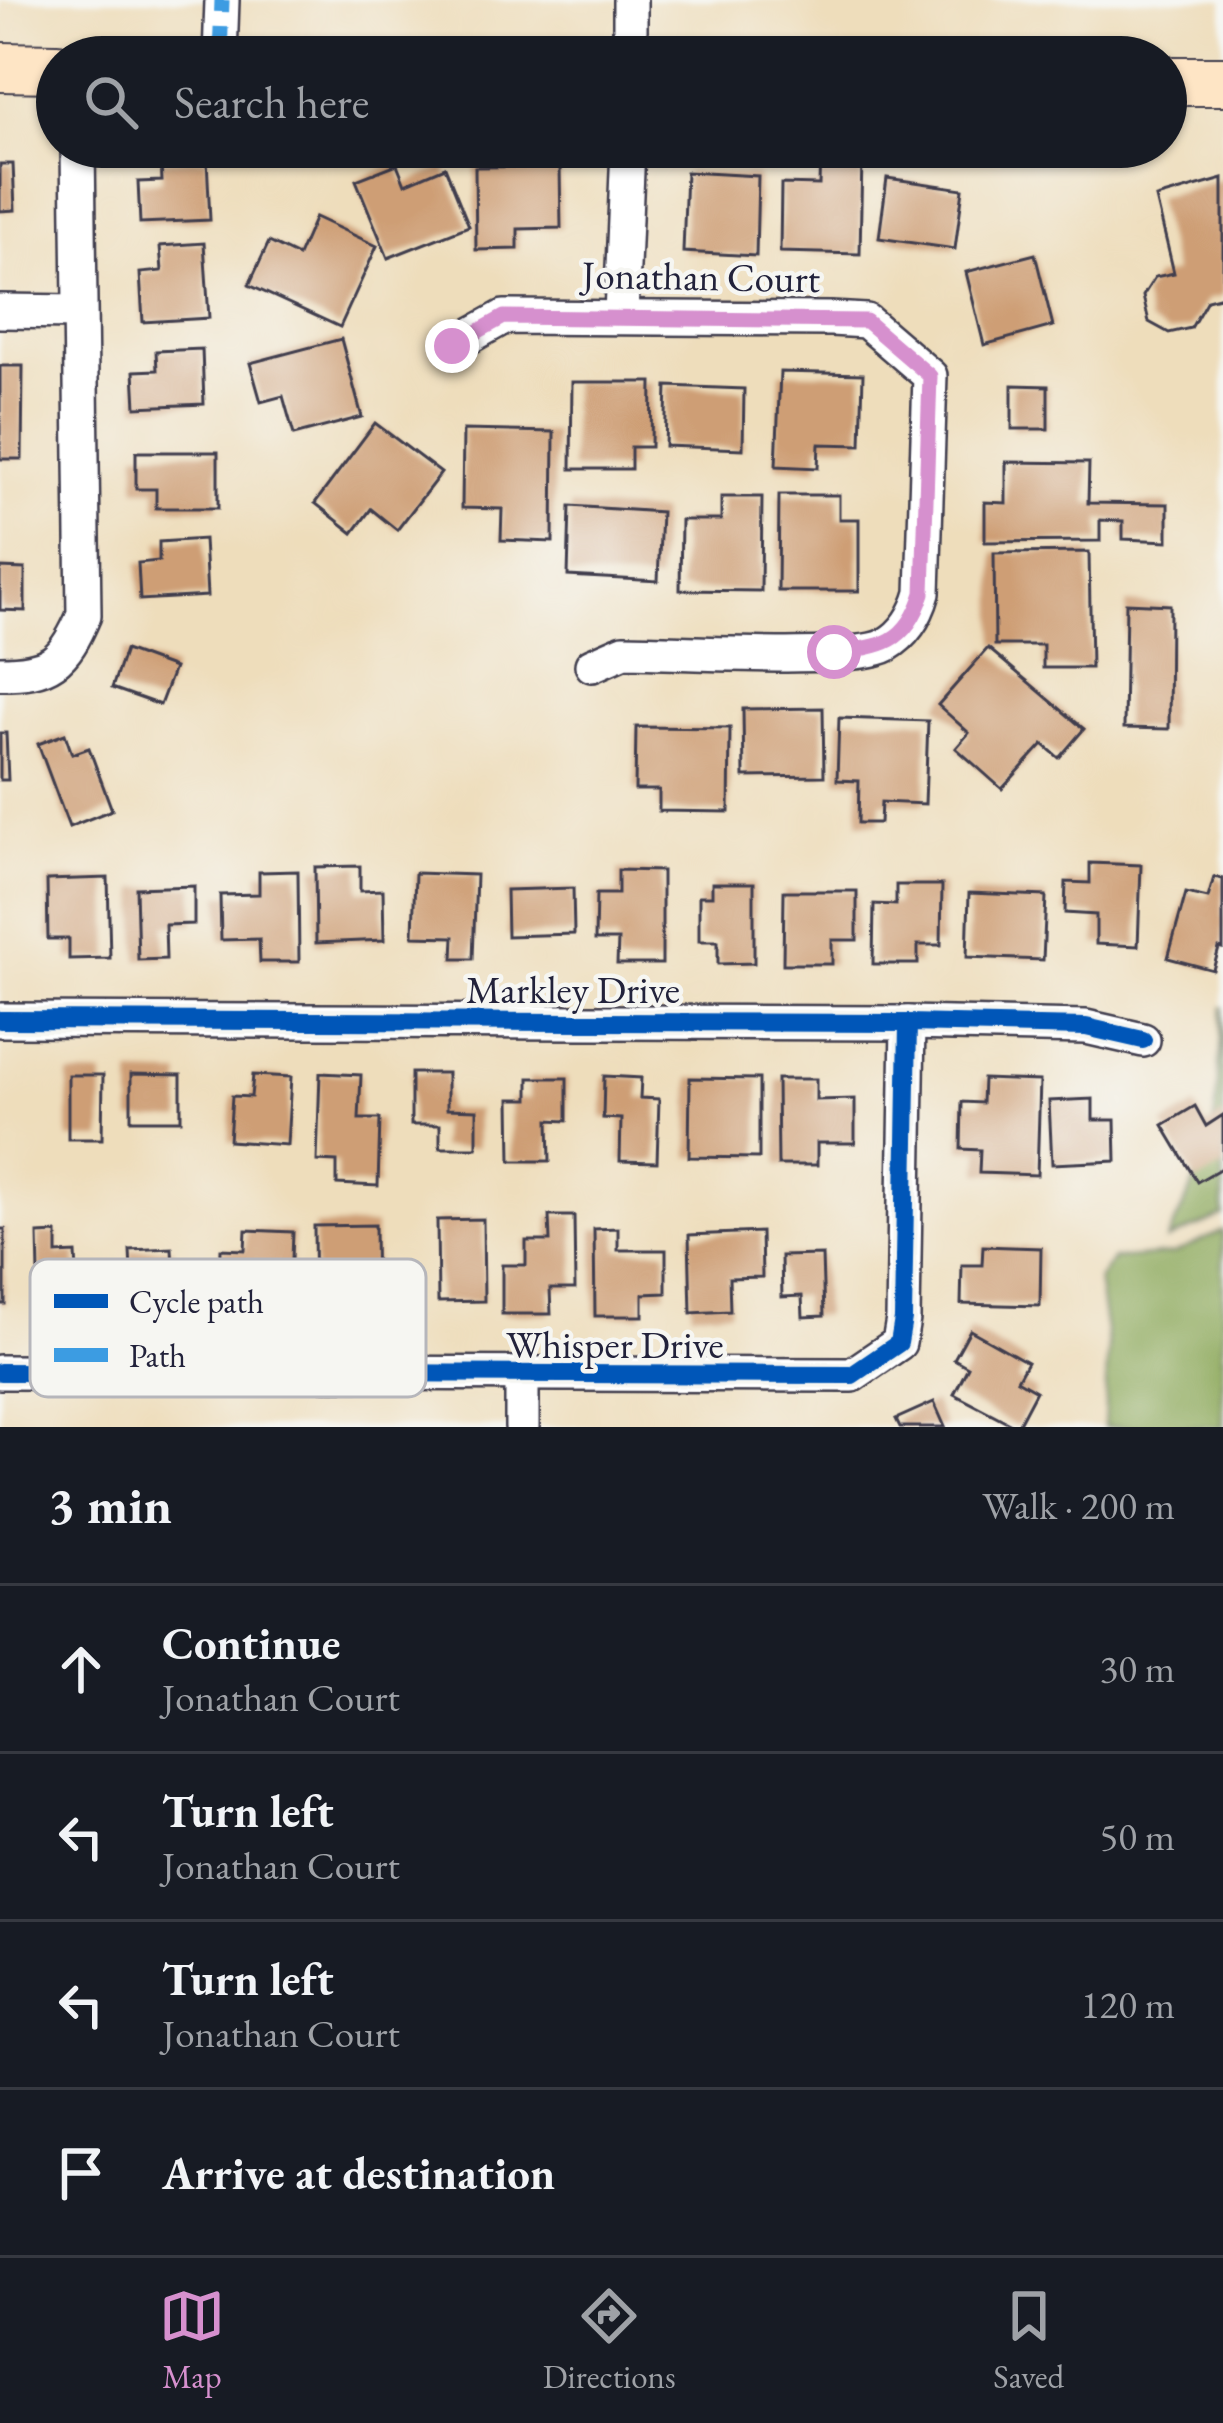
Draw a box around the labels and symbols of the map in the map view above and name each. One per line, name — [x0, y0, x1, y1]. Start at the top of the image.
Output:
street label: Jonathan Court — [579, 249, 820, 304]
route end — [425, 319, 479, 373]
route start — [807, 625, 861, 679]
street label: Markley Drive — [466, 964, 680, 1015]
legend — [30, 1259, 426, 1397]
text: Cycle path — [129, 1280, 264, 1323]
street label: Whisper Drive — [506, 1319, 724, 1370]
text: Path — [129, 1334, 186, 1377]

